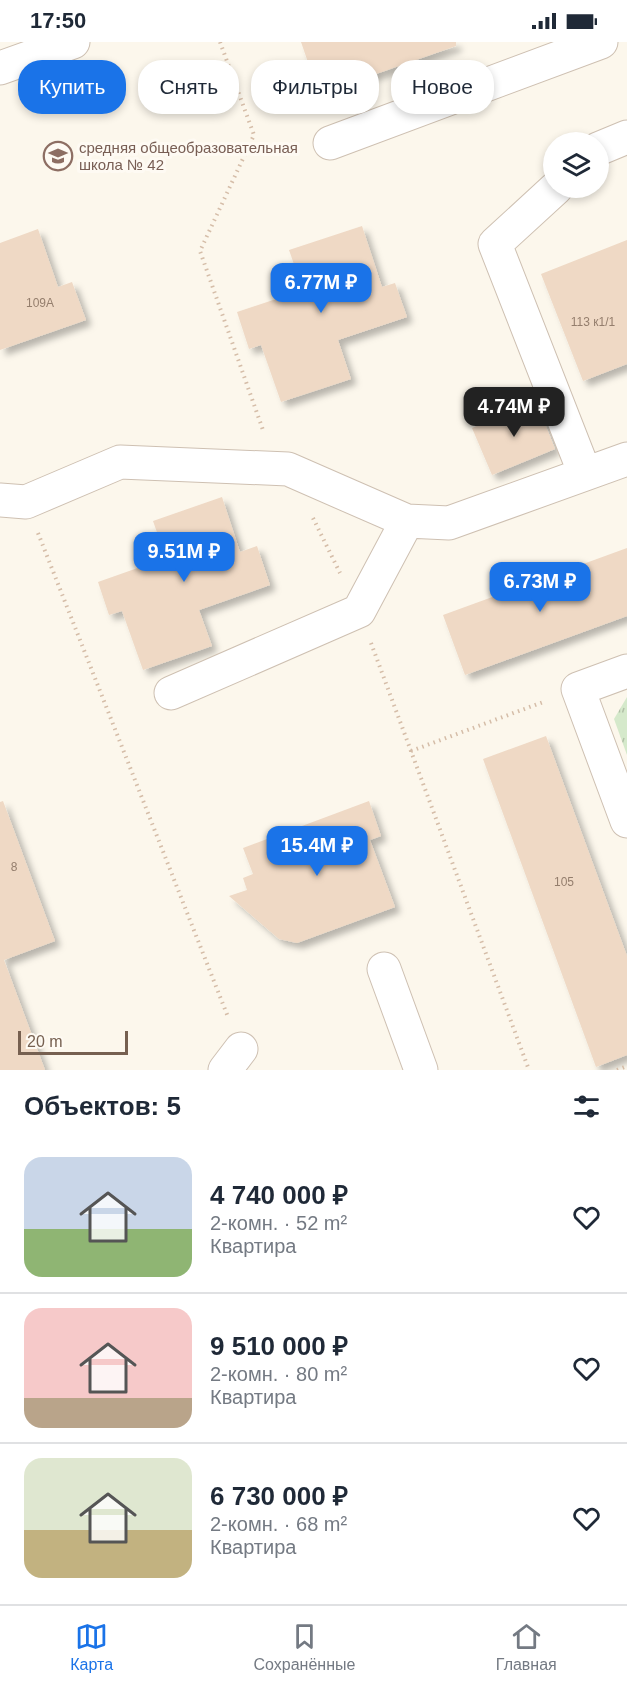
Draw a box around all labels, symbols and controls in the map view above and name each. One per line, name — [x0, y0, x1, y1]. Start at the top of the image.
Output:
text: 17:50 — [30, 8, 86, 33]
chip: Купить — [18, 60, 126, 114]
chip: Снять — [138, 60, 239, 114]
chip: Фильтры — [251, 60, 379, 114]
chip: Новое — [391, 60, 494, 114]
map controls — [543, 132, 609, 198]
button: layers — [543, 132, 609, 198]
place label: средняя общеобразовательная школа № 42 — [79, 139, 298, 173]
school or university icon: средняя общеобразовательная школа № 42 — [42, 140, 74, 172]
pin: 6.77M ₽ — [266, 263, 376, 314]
text: 6.77M ₽ — [285, 271, 357, 293]
house number: 109А — [26, 296, 54, 310]
house number: 113 к1/1 — [571, 315, 616, 329]
pin: 4.74M ₽ — [459, 387, 569, 438]
text: 4.74M ₽ — [478, 395, 550, 417]
pin: 9.51M ₽ — [129, 532, 239, 583]
text: 9.51M ₽ — [148, 540, 220, 562]
pin: 6.73M ₽ — [485, 562, 595, 613]
text: 6.73M ₽ — [504, 570, 576, 592]
pin: 15.4M ₽ — [262, 826, 372, 877]
text: 15.4M ₽ — [281, 834, 353, 856]
house number: 8 — [11, 860, 18, 874]
house number: 105 — [554, 875, 574, 889]
scale bar — [18, 1028, 128, 1055]
text: 20 m — [27, 1033, 63, 1050]
icon: filters — [570, 1090, 603, 1123]
text: Объектов: 5 — [24, 1091, 181, 1121]
text: 4 740 000 ₽ — [210, 1180, 348, 1210]
icon: home — [72, 1181, 144, 1253]
icon: heart — [570, 1201, 603, 1234]
text: 2-комн. · 52 m² — [210, 1212, 347, 1234]
text: Квартира — [210, 1235, 296, 1257]
text: 9 510 000 ₽ — [210, 1331, 348, 1361]
icon: home — [72, 1332, 144, 1404]
icon: heart — [570, 1352, 603, 1385]
text: 2-комн. · 80 m² — [210, 1363, 347, 1385]
text: Квартира — [210, 1386, 296, 1408]
text: 6 730 000 ₽ — [210, 1481, 348, 1511]
icon: home — [72, 1482, 144, 1554]
icon: heart — [570, 1502, 603, 1535]
text: 2-комн. · 68 m² — [210, 1513, 347, 1535]
text: Квартира — [210, 1536, 296, 1558]
tab: Карта — [70, 1620, 113, 1674]
tab: Сохранённые — [254, 1620, 355, 1674]
tab: Главная — [496, 1620, 557, 1674]

